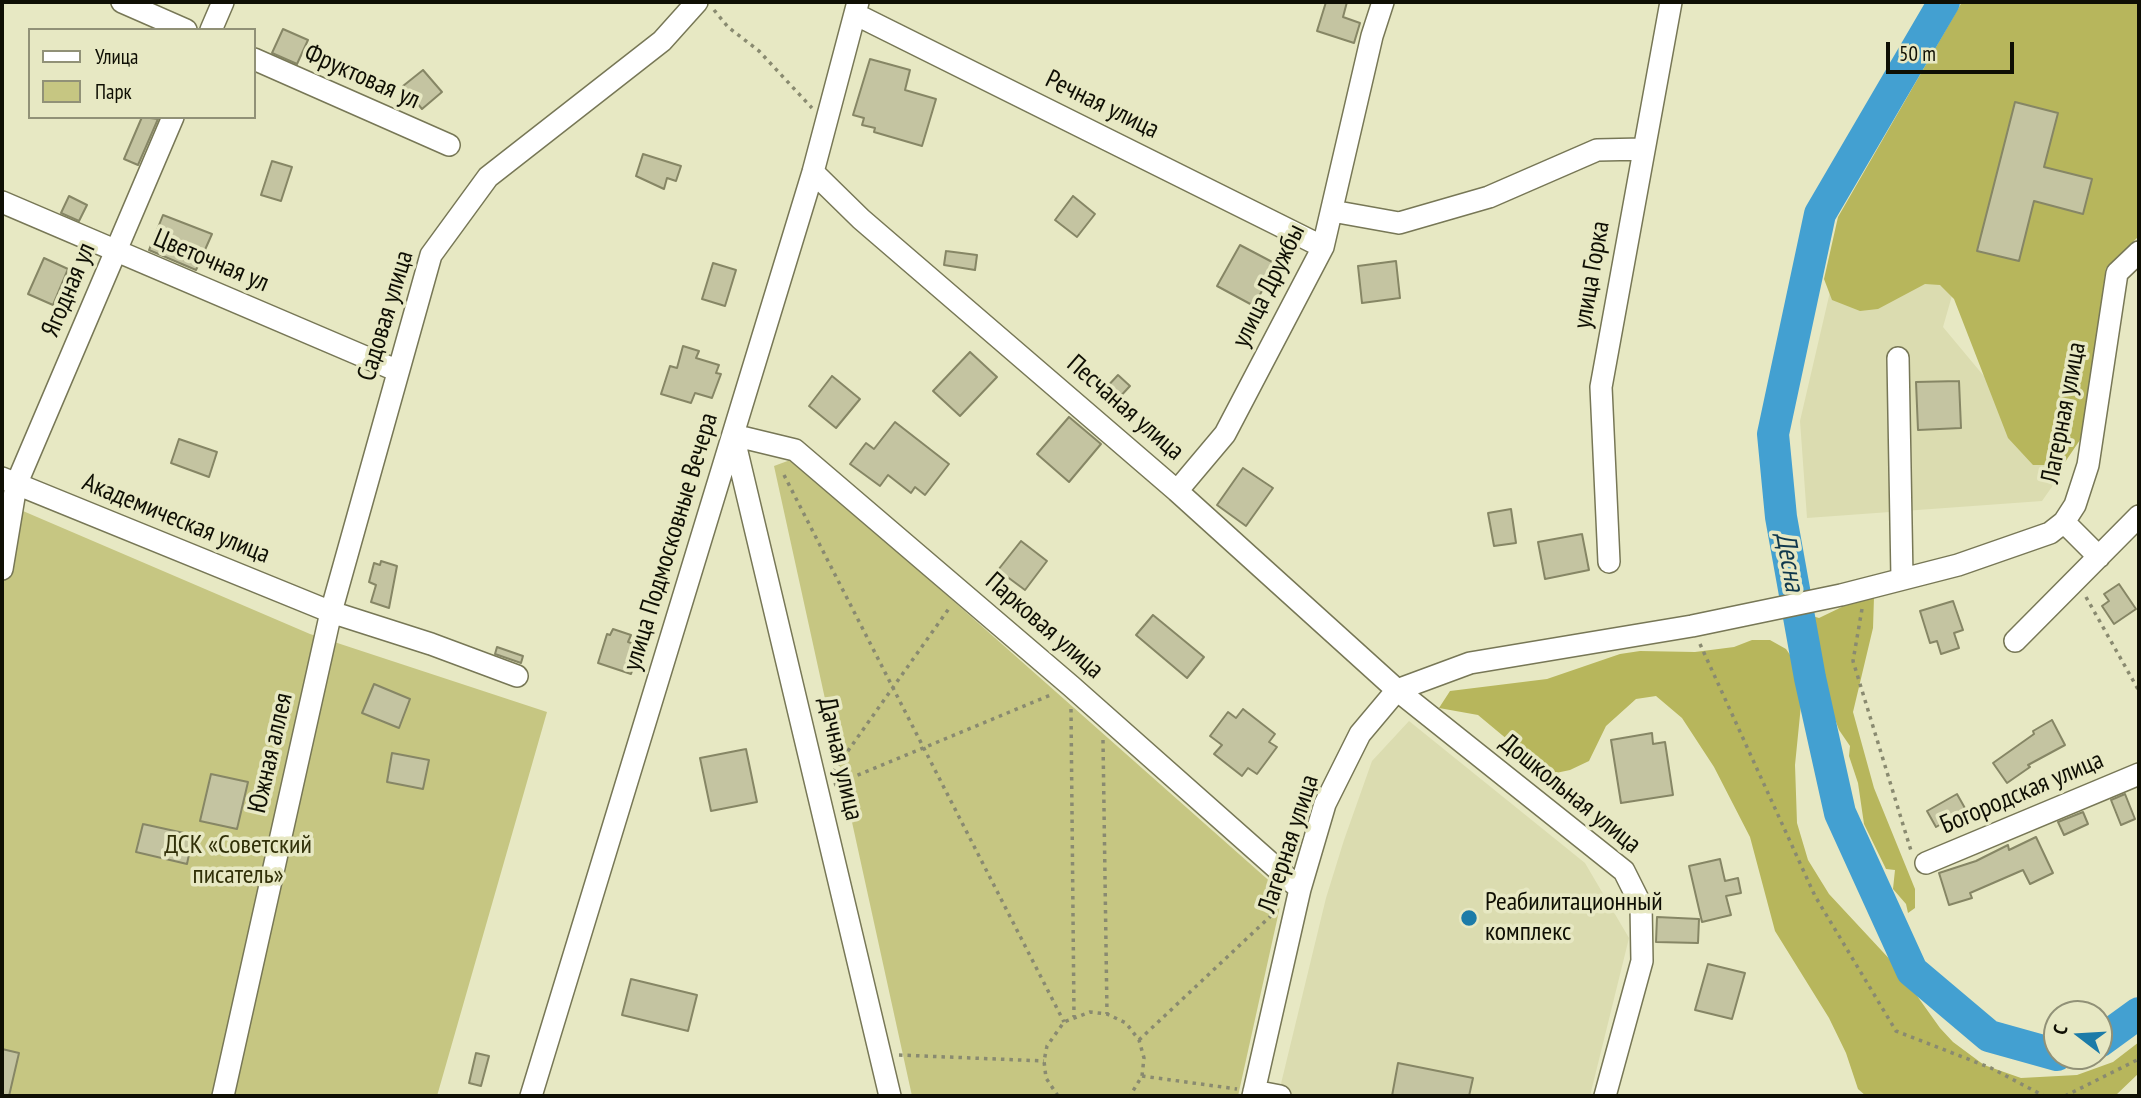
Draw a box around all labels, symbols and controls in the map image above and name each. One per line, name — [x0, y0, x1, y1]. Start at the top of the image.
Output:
legend — [28, 28, 256, 119]
scale bar — [1889, 28, 2017, 72]
street label: Фруктовая ул — [299, 38, 425, 116]
text: 50 m — [1899, 40, 1936, 67]
text: Улица — [95, 43, 138, 70]
street label: Речная улица — [1040, 64, 1164, 146]
text: Парк — [95, 78, 132, 105]
street label: улица Дружбы — [1226, 219, 1312, 353]
street label: улица Горка — [1567, 219, 1617, 331]
street label: Цветочная ул — [149, 223, 273, 299]
street label: Ягодная ул — [35, 238, 103, 342]
street label: Садовая улица — [351, 247, 421, 385]
street label: Лагерная улица — [2035, 340, 2093, 486]
street label: Песчаная улица — [1060, 349, 1190, 467]
street label: улица Подмосковные Вечера — [617, 409, 725, 675]
street label: Академическая улица — [78, 467, 274, 571]
water label: Десна — [1767, 530, 1811, 594]
street label: Парковая улица — [979, 566, 1109, 686]
street label: Южная аллея — [242, 690, 300, 816]
street label: Дачная улица — [811, 694, 869, 824]
street label: Дошкольная улица — [1493, 728, 1647, 860]
street label: Богородская улица — [1936, 745, 2108, 841]
street label: Лагерная улица — [1252, 771, 1326, 917]
park label: ДСК «Советский писатель» — [164, 830, 312, 892]
place label: Реабилитационный комплекс — [1485, 887, 1663, 948]
marker: Реабилитационный комплекс — [1459, 908, 1479, 928]
north arrow — [2043, 1000, 2113, 1070]
text: С — [2047, 1022, 2073, 1037]

